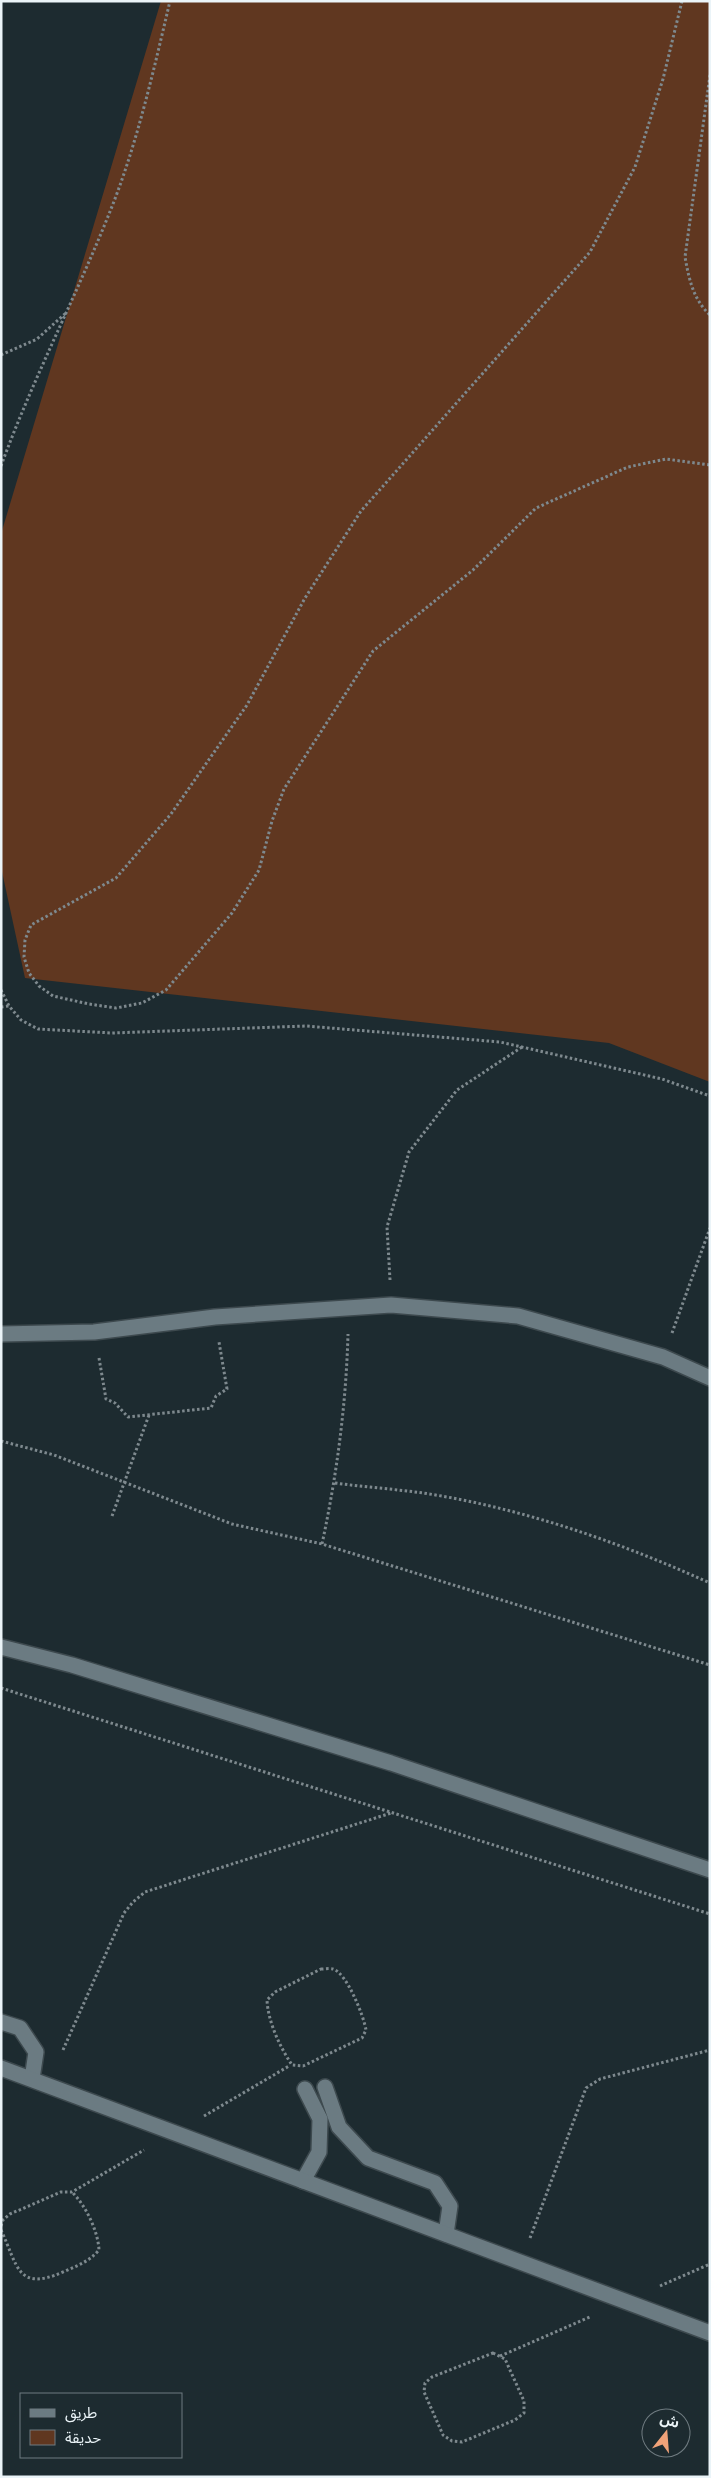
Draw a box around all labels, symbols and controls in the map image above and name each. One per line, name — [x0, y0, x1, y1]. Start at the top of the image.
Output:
legend — [20, 2393, 182, 2458]
text: طريق — [65, 2404, 97, 2423]
north arrow — [641, 2408, 691, 2458]
text: ش — [658, 2410, 681, 2432]
text: حديقة — [65, 2429, 101, 2447]

